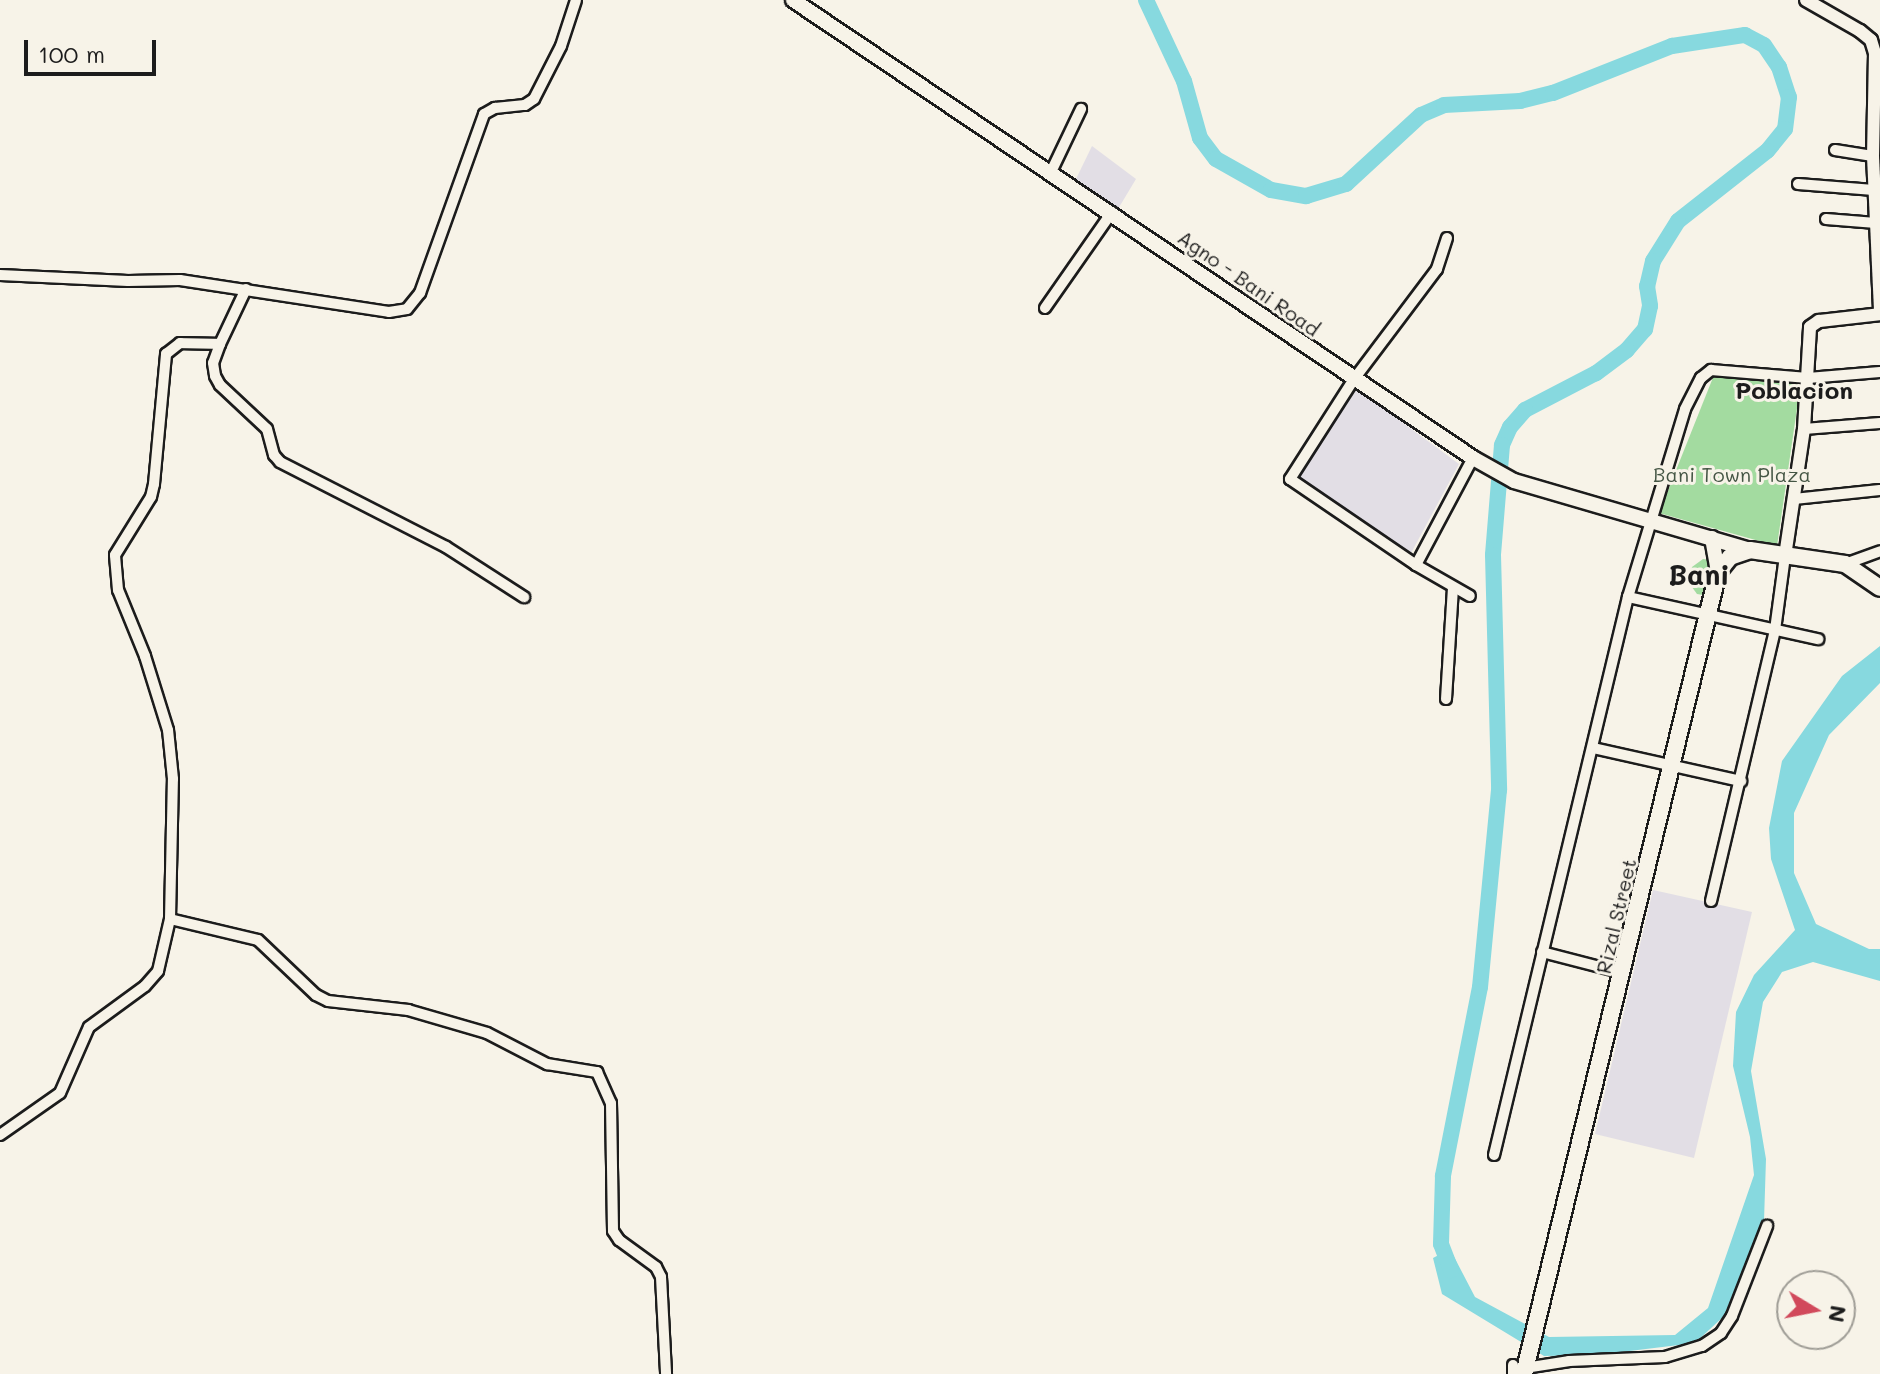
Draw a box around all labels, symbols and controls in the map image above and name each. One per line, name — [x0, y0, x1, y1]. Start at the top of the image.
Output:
scale bar — [28, 24, 160, 74]
text: 100 m — [38, 38, 105, 69]
street label: Agno - Bani Road — [1173, 225, 1325, 341]
district label: Poblacion — [1735, 376, 1853, 404]
park label: Bani Town Plaza — [1653, 462, 1811, 486]
district label: Bani — [1668, 557, 1730, 591]
street label: Rizal Street — [1591, 856, 1641, 976]
north arrow — [1776, 1270, 1856, 1350]
text: N — [1822, 1303, 1854, 1325]

